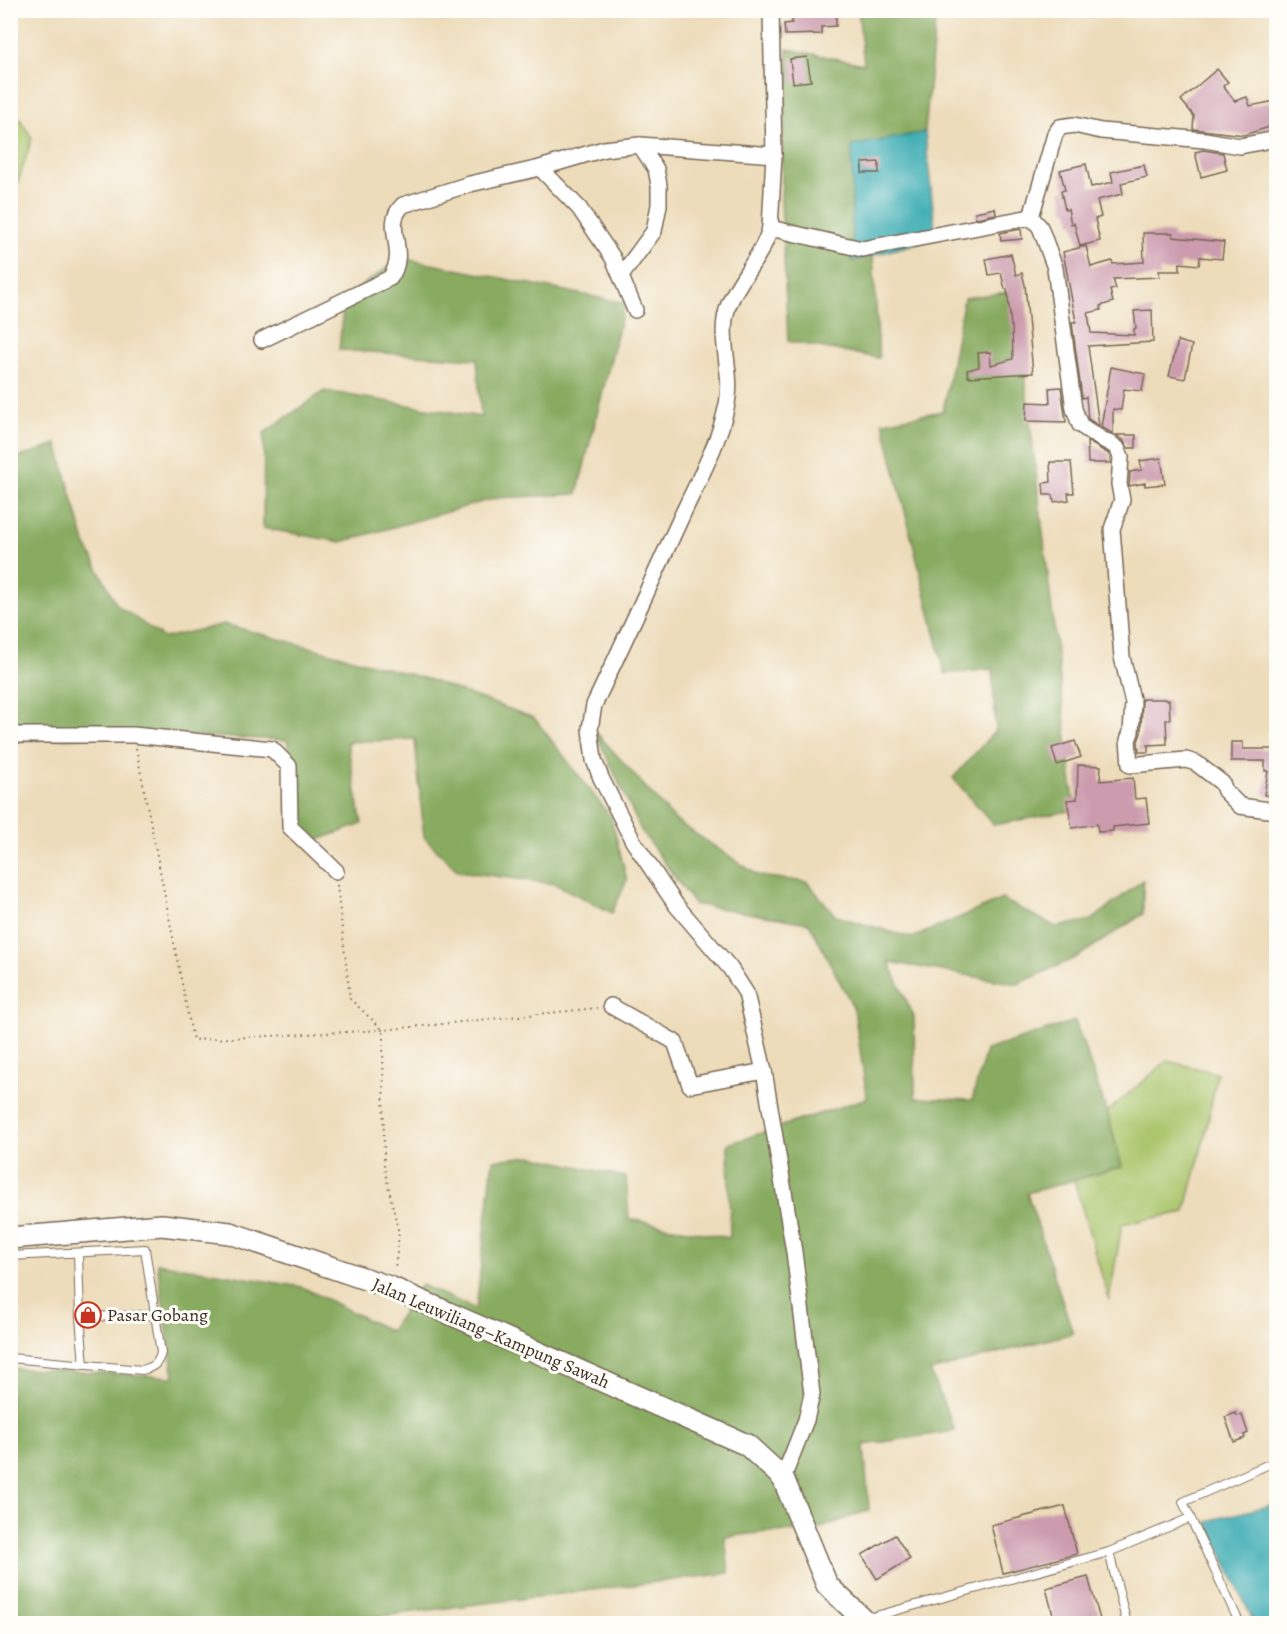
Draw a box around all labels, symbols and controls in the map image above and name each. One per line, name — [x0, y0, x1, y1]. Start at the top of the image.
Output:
street label: Jalan Leuwiliang–Kampung Sawah — [369, 1272, 614, 1394]
shop icon: Pasar Gobang — [73, 1300, 103, 1330]
place label: Pasar Gobang — [107, 1303, 208, 1327]

